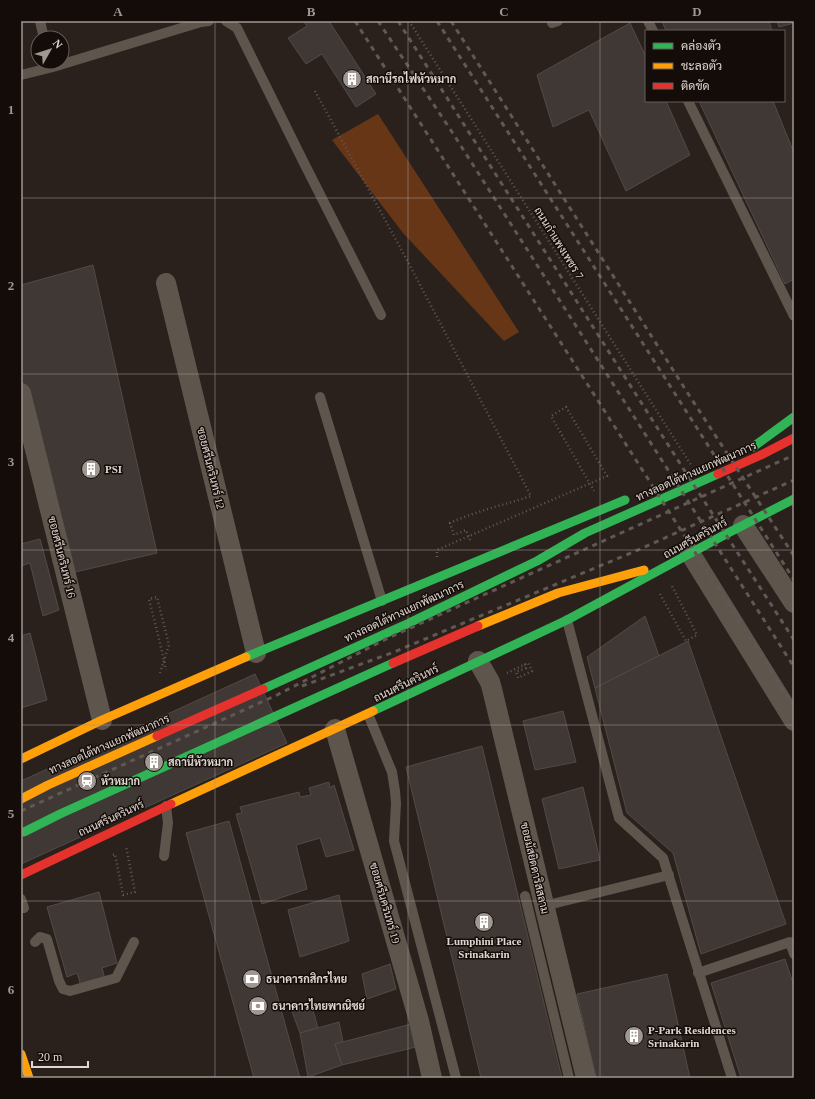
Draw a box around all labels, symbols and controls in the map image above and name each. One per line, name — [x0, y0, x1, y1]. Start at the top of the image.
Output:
text: A — [113, 4, 123, 19]
text: B — [307, 4, 316, 19]
text: C — [499, 4, 509, 19]
text: D — [692, 4, 702, 19]
north arrow — [30, 30, 70, 70]
legend — [645, 30, 785, 102]
text: N — [51, 37, 65, 51]
text: คล่องตัว — [681, 39, 721, 53]
text: ชะลอตัว — [681, 59, 722, 73]
building icon: สถานีรถไฟหัวหมาก — [341, 68, 363, 90]
place label: สถานีรถไฟหัวหมาก — [366, 71, 456, 85]
text: ติดขัด — [681, 79, 710, 93]
text: 1 — [8, 102, 14, 117]
street label: ถนนกำแพงเพชร 7 — [532, 204, 587, 282]
text: 2 — [8, 278, 14, 293]
street label: ซอยศรีนครินทร์ 12 — [195, 425, 229, 510]
street label: ทางลอดใต้ทางแยกพัฒนาการ — [633, 437, 758, 503]
text: 3 — [8, 454, 15, 469]
building icon: PSI — [80, 458, 102, 480]
place label: PSI — [105, 463, 122, 475]
street label: ซอยศรีนครินทร์ 16 — [46, 514, 80, 600]
street label: ถนนศรีนครินทร์ — [660, 514, 729, 560]
street label: ทางลอดใต้ทางแยกพัฒนาการ — [341, 576, 466, 644]
text: 4 — [8, 630, 15, 645]
street label: ถนนศรีนครินทร์ — [371, 660, 440, 704]
street label: ทางลอดใต้ทางแยกพัฒนาการ — [46, 710, 171, 776]
building icon: สถานีหัวหมาก — [143, 751, 165, 773]
place label: สถานีหัวหมาก — [168, 754, 233, 768]
station icon: หัวหมาก — [76, 770, 98, 792]
place label: หัวหมาก — [101, 774, 140, 787]
street label: ถนนศรีนครินทร์ — [76, 796, 146, 838]
text: 5 — [8, 806, 15, 821]
street label: ซอยมัสยิดดาริสสลาม — [519, 821, 552, 915]
street label: ซอยศรีนครินทร์ 19 — [368, 861, 404, 945]
building icon: Lumphini Place Srinakarin — [473, 911, 495, 933]
place label: Lumphini Place Srinakarin — [447, 935, 522, 960]
bank icon: ธนาคารกสิกรไทย — [241, 968, 263, 990]
place label: ธนาคารกสิกรไทย — [266, 971, 347, 985]
text: 6 — [8, 982, 15, 997]
bank icon: ธนาคารไทยพาณิชย์ — [247, 995, 269, 1017]
place label: ธนาคารไทยพาณิชย์ — [272, 998, 366, 1012]
place label: P-Park Residences Srinakarin — [648, 1024, 736, 1049]
building icon: P-Park Residences Srinakarin — [623, 1025, 645, 1047]
scale bar — [32, 1043, 88, 1069]
text: 20 m — [38, 1050, 63, 1064]

